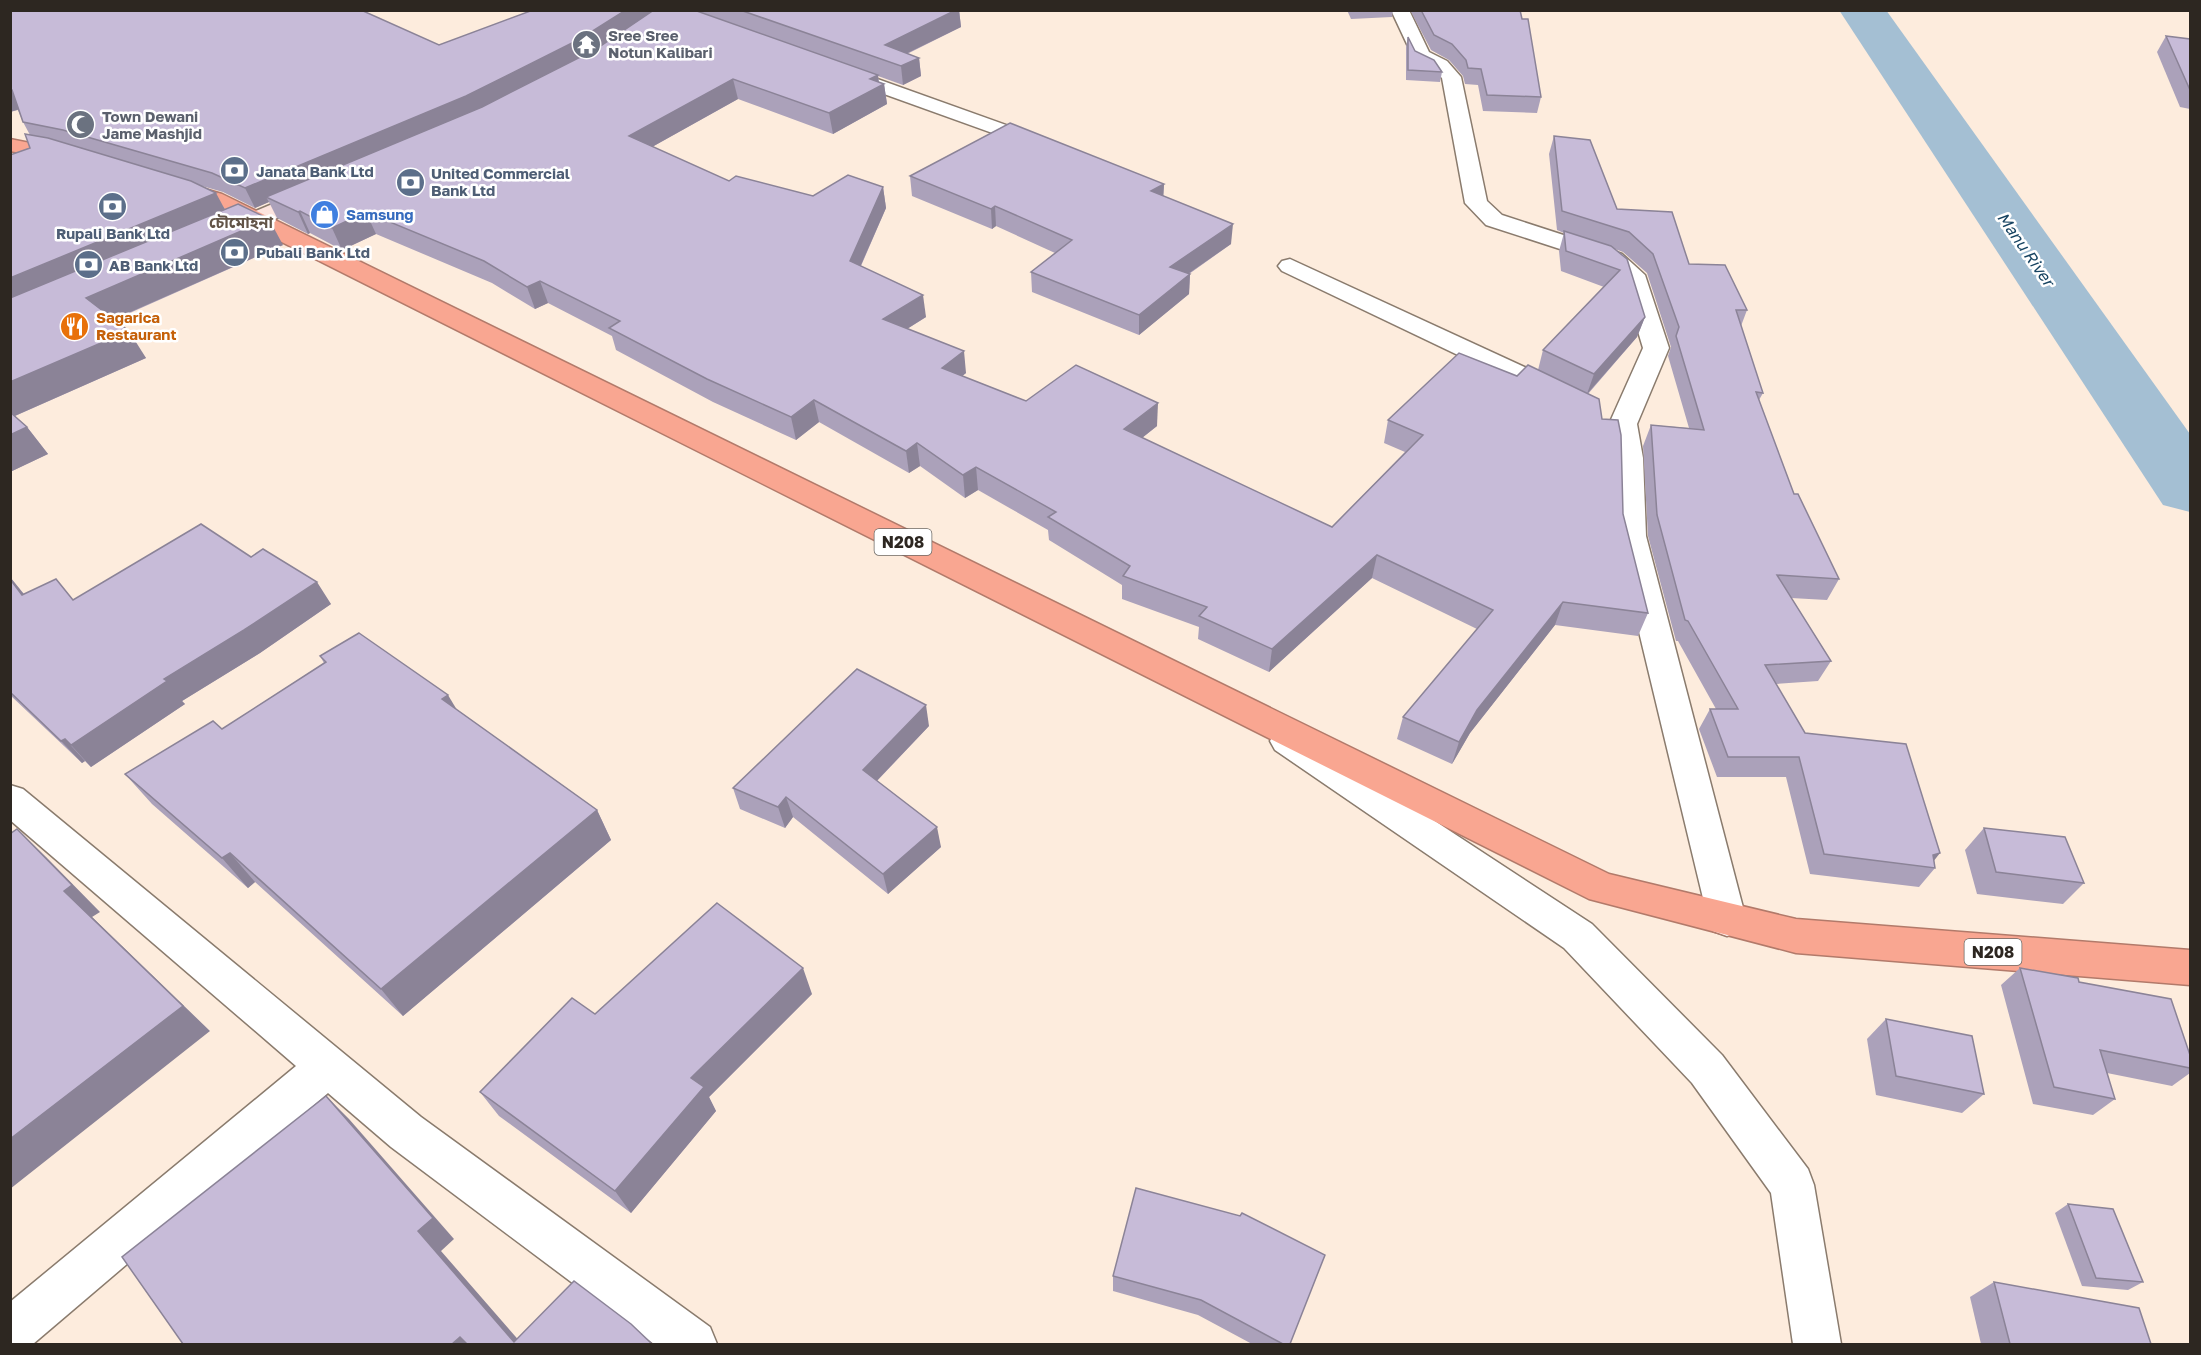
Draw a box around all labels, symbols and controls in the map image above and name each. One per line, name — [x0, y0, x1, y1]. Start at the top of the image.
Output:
place label: Sree Sree Notun Kalibari — [608, 26, 713, 61]
temple icon: Sree Sree Notun Kalibari — [571, 28, 603, 60]
place label: Town Dewani Jame Mashjid — [102, 107, 202, 142]
mosque icon: Town Dewani Jame Mashjid — [65, 109, 97, 141]
bank icon: Janata Bank Ltd — [219, 155, 251, 187]
place label: Janata Bank Ltd — [256, 162, 374, 180]
place label: United Commercial Bank Ltd — [431, 164, 570, 199]
bank icon: United Commercial Bank Ltd — [394, 166, 426, 198]
bank icon: Rupali Bank Ltd — [97, 190, 129, 222]
shop icon: Samsung — [309, 198, 341, 230]
place label: Samsung — [346, 205, 414, 223]
water label: Manu River — [1993, 208, 2060, 292]
district label: চৌমোহনা — [209, 212, 273, 232]
place label: Rupali Bank Ltd — [56, 224, 170, 242]
bank icon: Pubali Bank Ltd — [219, 236, 251, 268]
place label: Pubali Bank Ltd — [256, 243, 370, 261]
bank icon: AB Bank Ltd — [72, 249, 104, 281]
place label: AB Bank Ltd — [109, 256, 198, 274]
place label: Sagarica Restaurant — [96, 308, 176, 343]
restaurant icon: Sagarica Restaurant — [59, 310, 91, 342]
road number: N208 — [874, 529, 932, 555]
road number: N208 — [1964, 939, 2022, 965]

